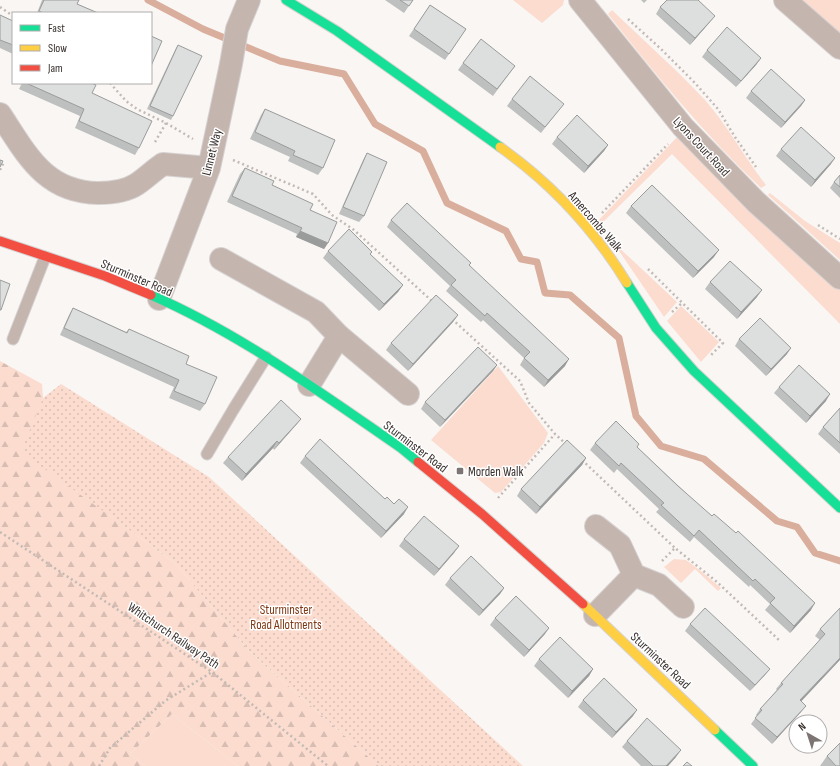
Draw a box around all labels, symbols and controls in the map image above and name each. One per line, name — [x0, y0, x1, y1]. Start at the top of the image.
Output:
legend — [12, 12, 152, 84]
text: Fast — [48, 21, 65, 36]
text: Slow — [48, 41, 67, 56]
text: Jam — [47, 61, 63, 76]
street label: Lyons Court Road — [670, 114, 733, 180]
street label: Linnet Way — [198, 127, 225, 177]
street label: Amercombe Walk — [564, 187, 626, 255]
street label: Sturminster Road — [98, 256, 175, 300]
street label: Sturminster Road — [380, 417, 451, 476]
place label: Morden Walk — [468, 464, 523, 480]
marker: Morden Walk — [455, 466, 465, 476]
street label: Whitchurch Railway Path — [124, 599, 222, 673]
park label: Sturminster Road Allotments — [250, 602, 322, 633]
street label: Sturminster Road — [627, 629, 694, 693]
north arrow — [788, 714, 828, 754]
text: N — [796, 720, 808, 734]

